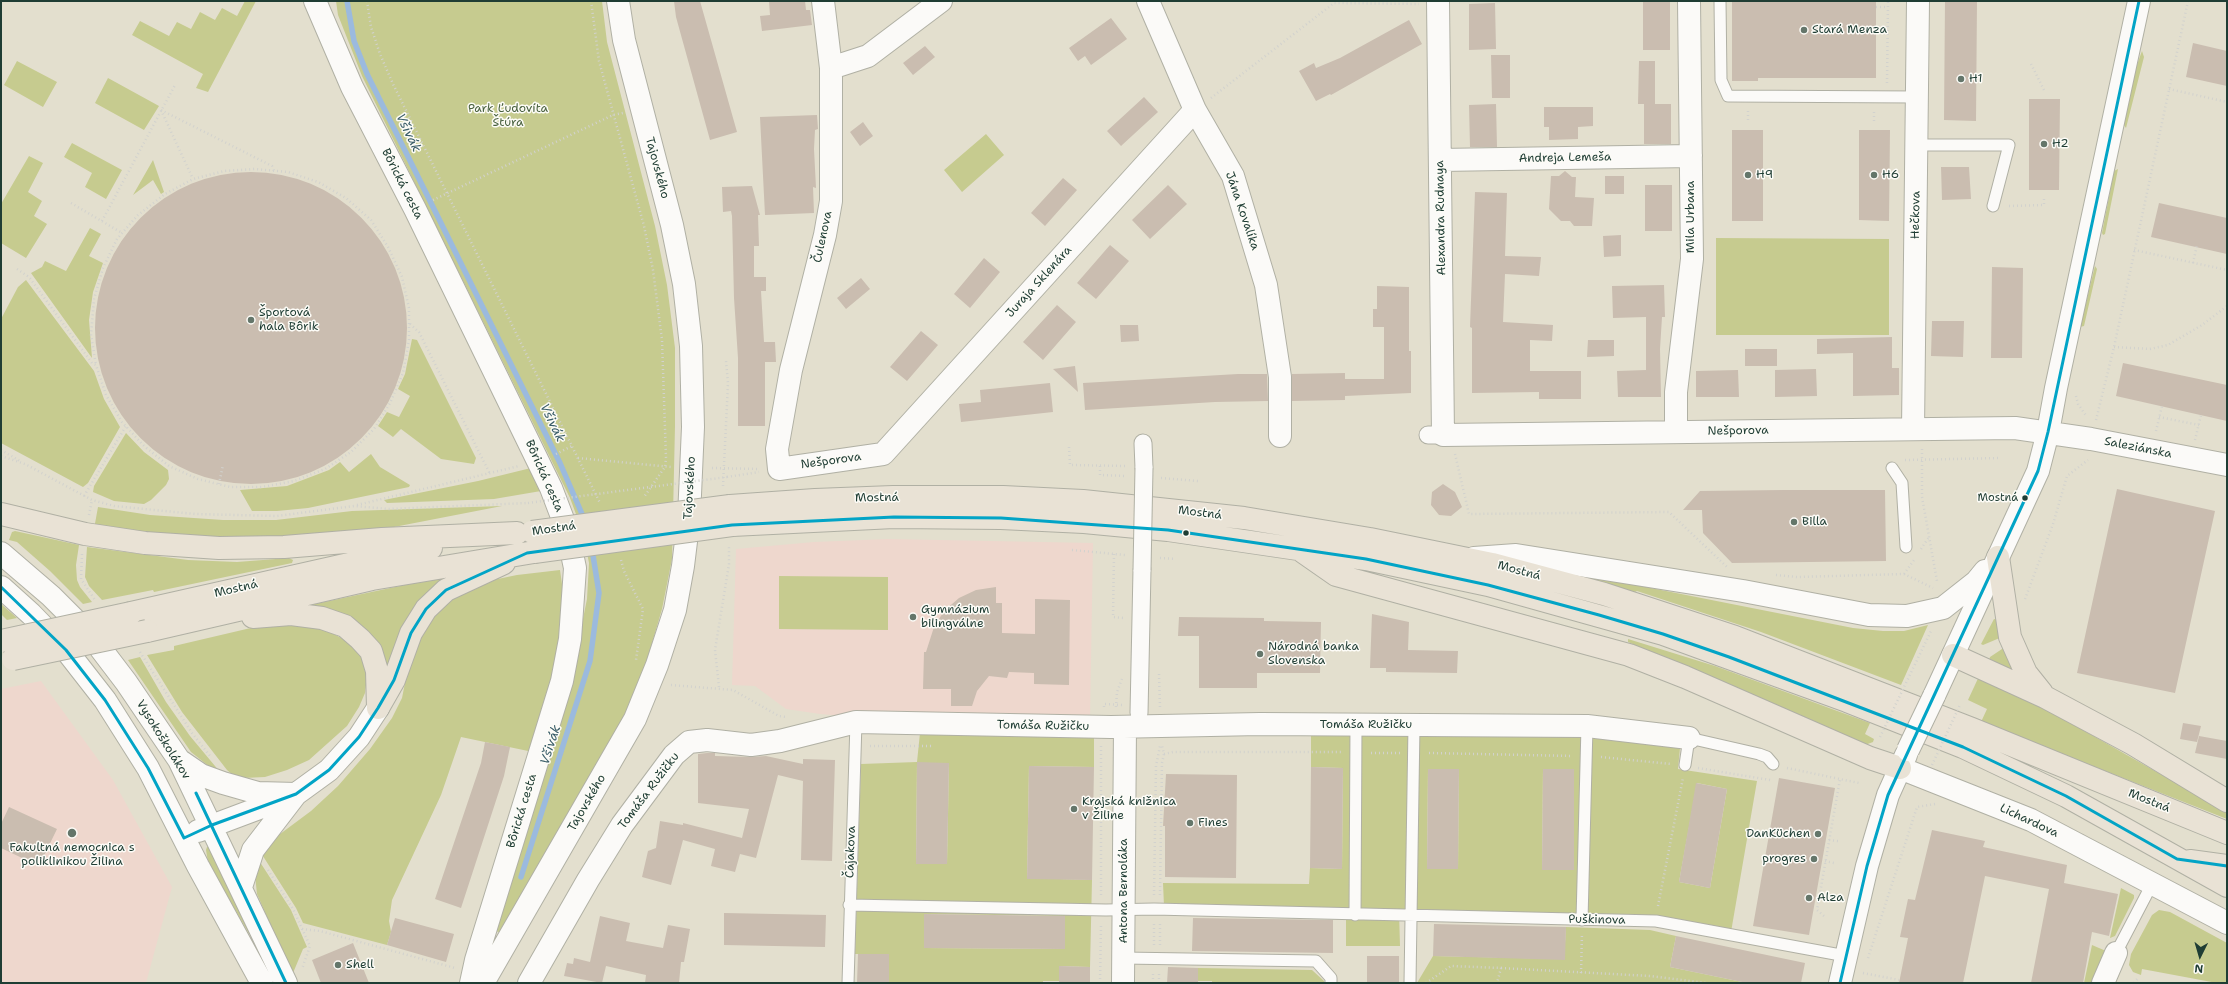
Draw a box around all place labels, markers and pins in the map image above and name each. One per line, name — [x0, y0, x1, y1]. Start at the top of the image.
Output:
place label: Stará Menza — [1812, 23, 1887, 37]
marker: Stará Menza — [1799, 25, 1809, 35]
place label: H1 — [1969, 72, 1982, 86]
marker: H1 — [1956, 74, 1966, 84]
place label: H2 — [2052, 137, 2069, 151]
marker: H2 — [2039, 139, 2049, 149]
place label: H9 — [1756, 168, 1773, 182]
place label: H6 — [1882, 168, 1899, 182]
marker: H9 — [1743, 170, 1753, 180]
marker: H6 — [1869, 170, 1879, 180]
place label: Športová hala Bôrik — [259, 306, 319, 334]
marker: Športová hala Bôrik — [246, 315, 256, 325]
place label: Mostná — [1978, 491, 2018, 505]
marker: Mostná — [2020, 493, 2030, 503]
place label: Billa — [1802, 515, 1827, 529]
marker: Billa — [1789, 517, 1799, 527]
unlabelled marker — [1181, 528, 1191, 538]
place label: Gymnázium bilingválne — [921, 603, 989, 631]
marker: Gymnázium bilingválne — [908, 612, 918, 622]
place label: Národná banka Slovenska — [1268, 640, 1359, 668]
marker: Národná banka Slovenska — [1255, 649, 1265, 659]
place label: Krajská knižnica v Žiline — [1082, 795, 1176, 823]
marker: Krajská knižnica v Žiline — [1069, 804, 1079, 814]
place label: Fines — [1198, 816, 1228, 830]
marker: Fines — [1185, 818, 1195, 828]
marker: Fakultná nemocnica s poliklinikou Žilina — [66, 827, 78, 839]
place label: DanKüchen — [1746, 827, 1810, 841]
marker: DanKüchen — [1813, 829, 1823, 839]
place label: Fakultná nemocnica s poliklinikou Žilina — [9, 841, 135, 869]
place label: progres — [1762, 852, 1806, 866]
marker: progres — [1809, 854, 1819, 864]
place label: Alza — [1817, 891, 1844, 905]
marker: Alza — [1804, 893, 1814, 903]
place label: Shell — [346, 958, 374, 972]
marker: Shell — [333, 960, 343, 970]

